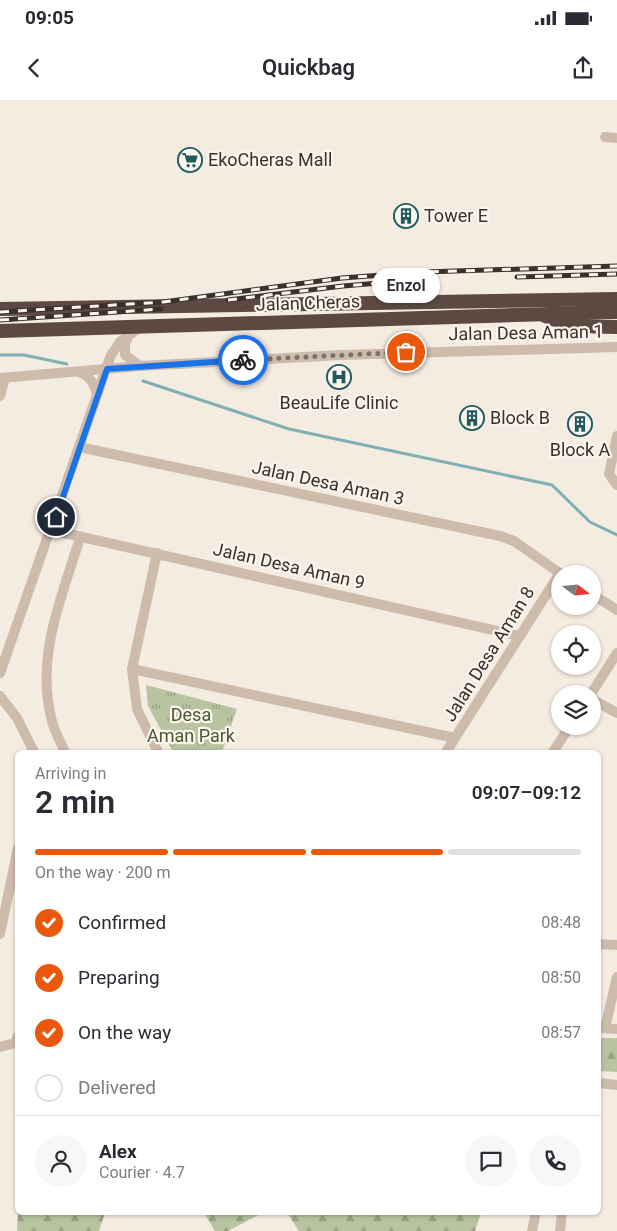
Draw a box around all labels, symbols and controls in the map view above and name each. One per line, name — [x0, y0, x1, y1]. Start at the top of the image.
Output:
text: 09:05 — [25, 6, 74, 29]
icon: back — [20, 54, 48, 82]
icon: share — [569, 54, 597, 82]
text: Quickbag — [262, 55, 355, 80]
supermarket icon: EkoCheras Mall — [177, 147, 203, 173]
place label: EkoCheras Mall — [208, 149, 332, 170]
building icon: Tower E — [393, 203, 419, 229]
place label: Tower E — [424, 205, 488, 226]
callout: Enzol — [372, 267, 440, 302]
text: Enzol — [386, 276, 426, 295]
street label: Jalan Cheras — [255, 290, 360, 315]
street label: Jalan Desa Aman 1 — [448, 321, 604, 344]
pin — [385, 331, 427, 373]
courier — [218, 335, 268, 385]
icon: bag — [392, 338, 420, 366]
icon: bike — [229, 346, 257, 374]
hospital icon: BeauLife Clinic — [326, 364, 352, 390]
place label: BeauLife Clinic — [280, 392, 398, 413]
building icon: Block B — [459, 405, 485, 431]
place label: Block B — [490, 407, 550, 428]
building icon: Block A — [567, 411, 593, 437]
place label: Block A — [550, 439, 611, 460]
street label: Jalan Desa Aman 3 — [250, 456, 406, 509]
pin — [35, 496, 77, 538]
icon: home — [42, 503, 70, 531]
street label: Jalan Desa Aman 9 — [211, 538, 367, 593]
north arrow — [551, 565, 601, 615]
map controls — [551, 565, 601, 735]
street label: Jalan Desa Aman 8 — [439, 582, 539, 725]
button: locate — [551, 625, 601, 675]
button: layers — [551, 685, 601, 735]
park label: Desa Aman Park — [147, 704, 236, 746]
text: Arriving in — [35, 764, 106, 783]
text: 09:07–09:12 — [472, 781, 581, 804]
text: 2 min — [35, 783, 115, 821]
text: On the way · 200 m — [35, 863, 171, 882]
icon: check — [35, 909, 63, 937]
text: Confirmed — [78, 911, 166, 934]
text: 08:48 — [541, 913, 581, 932]
icon: check — [35, 964, 63, 992]
text: Preparing — [78, 966, 160, 989]
text: 08:50 — [541, 968, 581, 987]
icon: check — [35, 1019, 63, 1047]
text: On the way — [78, 1021, 171, 1044]
text: 08:57 — [541, 1023, 581, 1042]
text: Delivered — [78, 1076, 156, 1099]
button: person — [35, 1135, 87, 1187]
button: chat — [465, 1135, 517, 1187]
button: phone — [529, 1135, 581, 1187]
text: Alex — [99, 1140, 137, 1163]
text: Courier · 4.7 — [99, 1163, 185, 1182]

